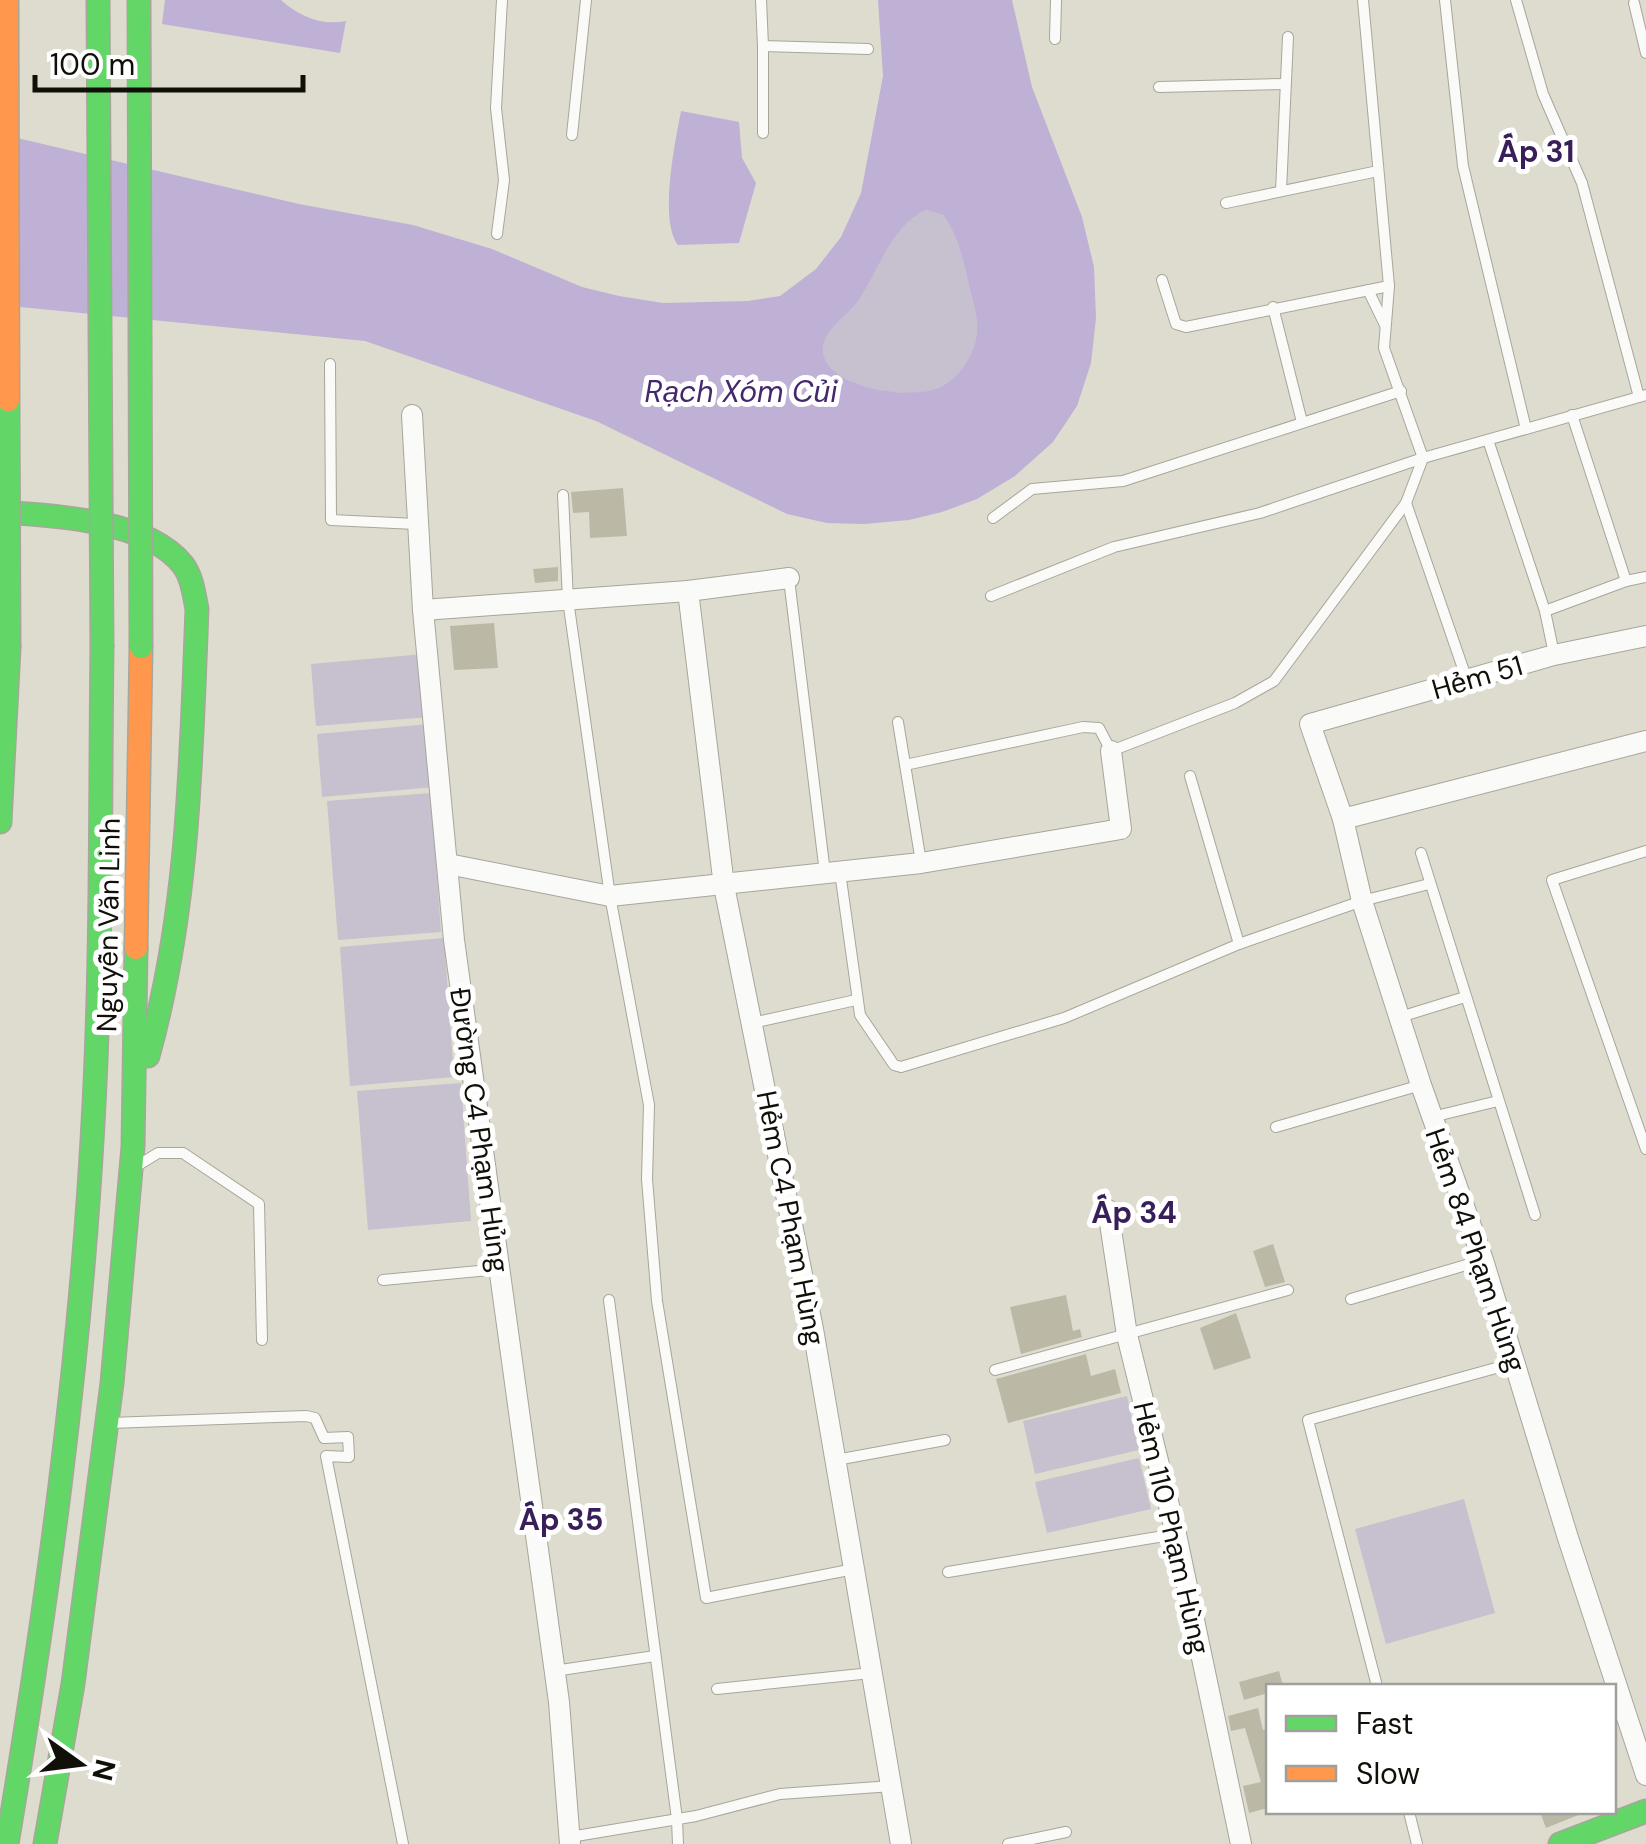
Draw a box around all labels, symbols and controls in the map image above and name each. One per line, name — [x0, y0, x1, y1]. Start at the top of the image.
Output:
scale bar — [35, 30, 302, 92]
text: 100 m — [50, 45, 135, 84]
district label: Ấp 31 — [1498, 132, 1574, 171]
water label: Rạch Xóm Củi — [645, 372, 838, 411]
street label: Hẻm 51 — [1427, 647, 1527, 708]
street label: Nguyễn Văn Linh — [88, 818, 129, 1032]
street label: Đường C4 Phạm Hủng — [441, 985, 518, 1275]
street label: Hẻm C4 Phạm Hùng — [748, 1088, 833, 1349]
street label: Hẻm 84 Phạm Hùng — [1416, 1123, 1535, 1377]
district label: Ấp 34 — [1091, 1193, 1177, 1232]
street label: Hẻm 110 Phạm Hùng — [1124, 1398, 1219, 1658]
district label: Ấp 35 — [519, 1500, 603, 1539]
legend — [1266, 1684, 1616, 1814]
text: Fast — [1356, 1704, 1414, 1743]
north arrow — [30, 1714, 130, 1814]
text: Slow — [1356, 1754, 1420, 1793]
text: N — [83, 1756, 124, 1784]

